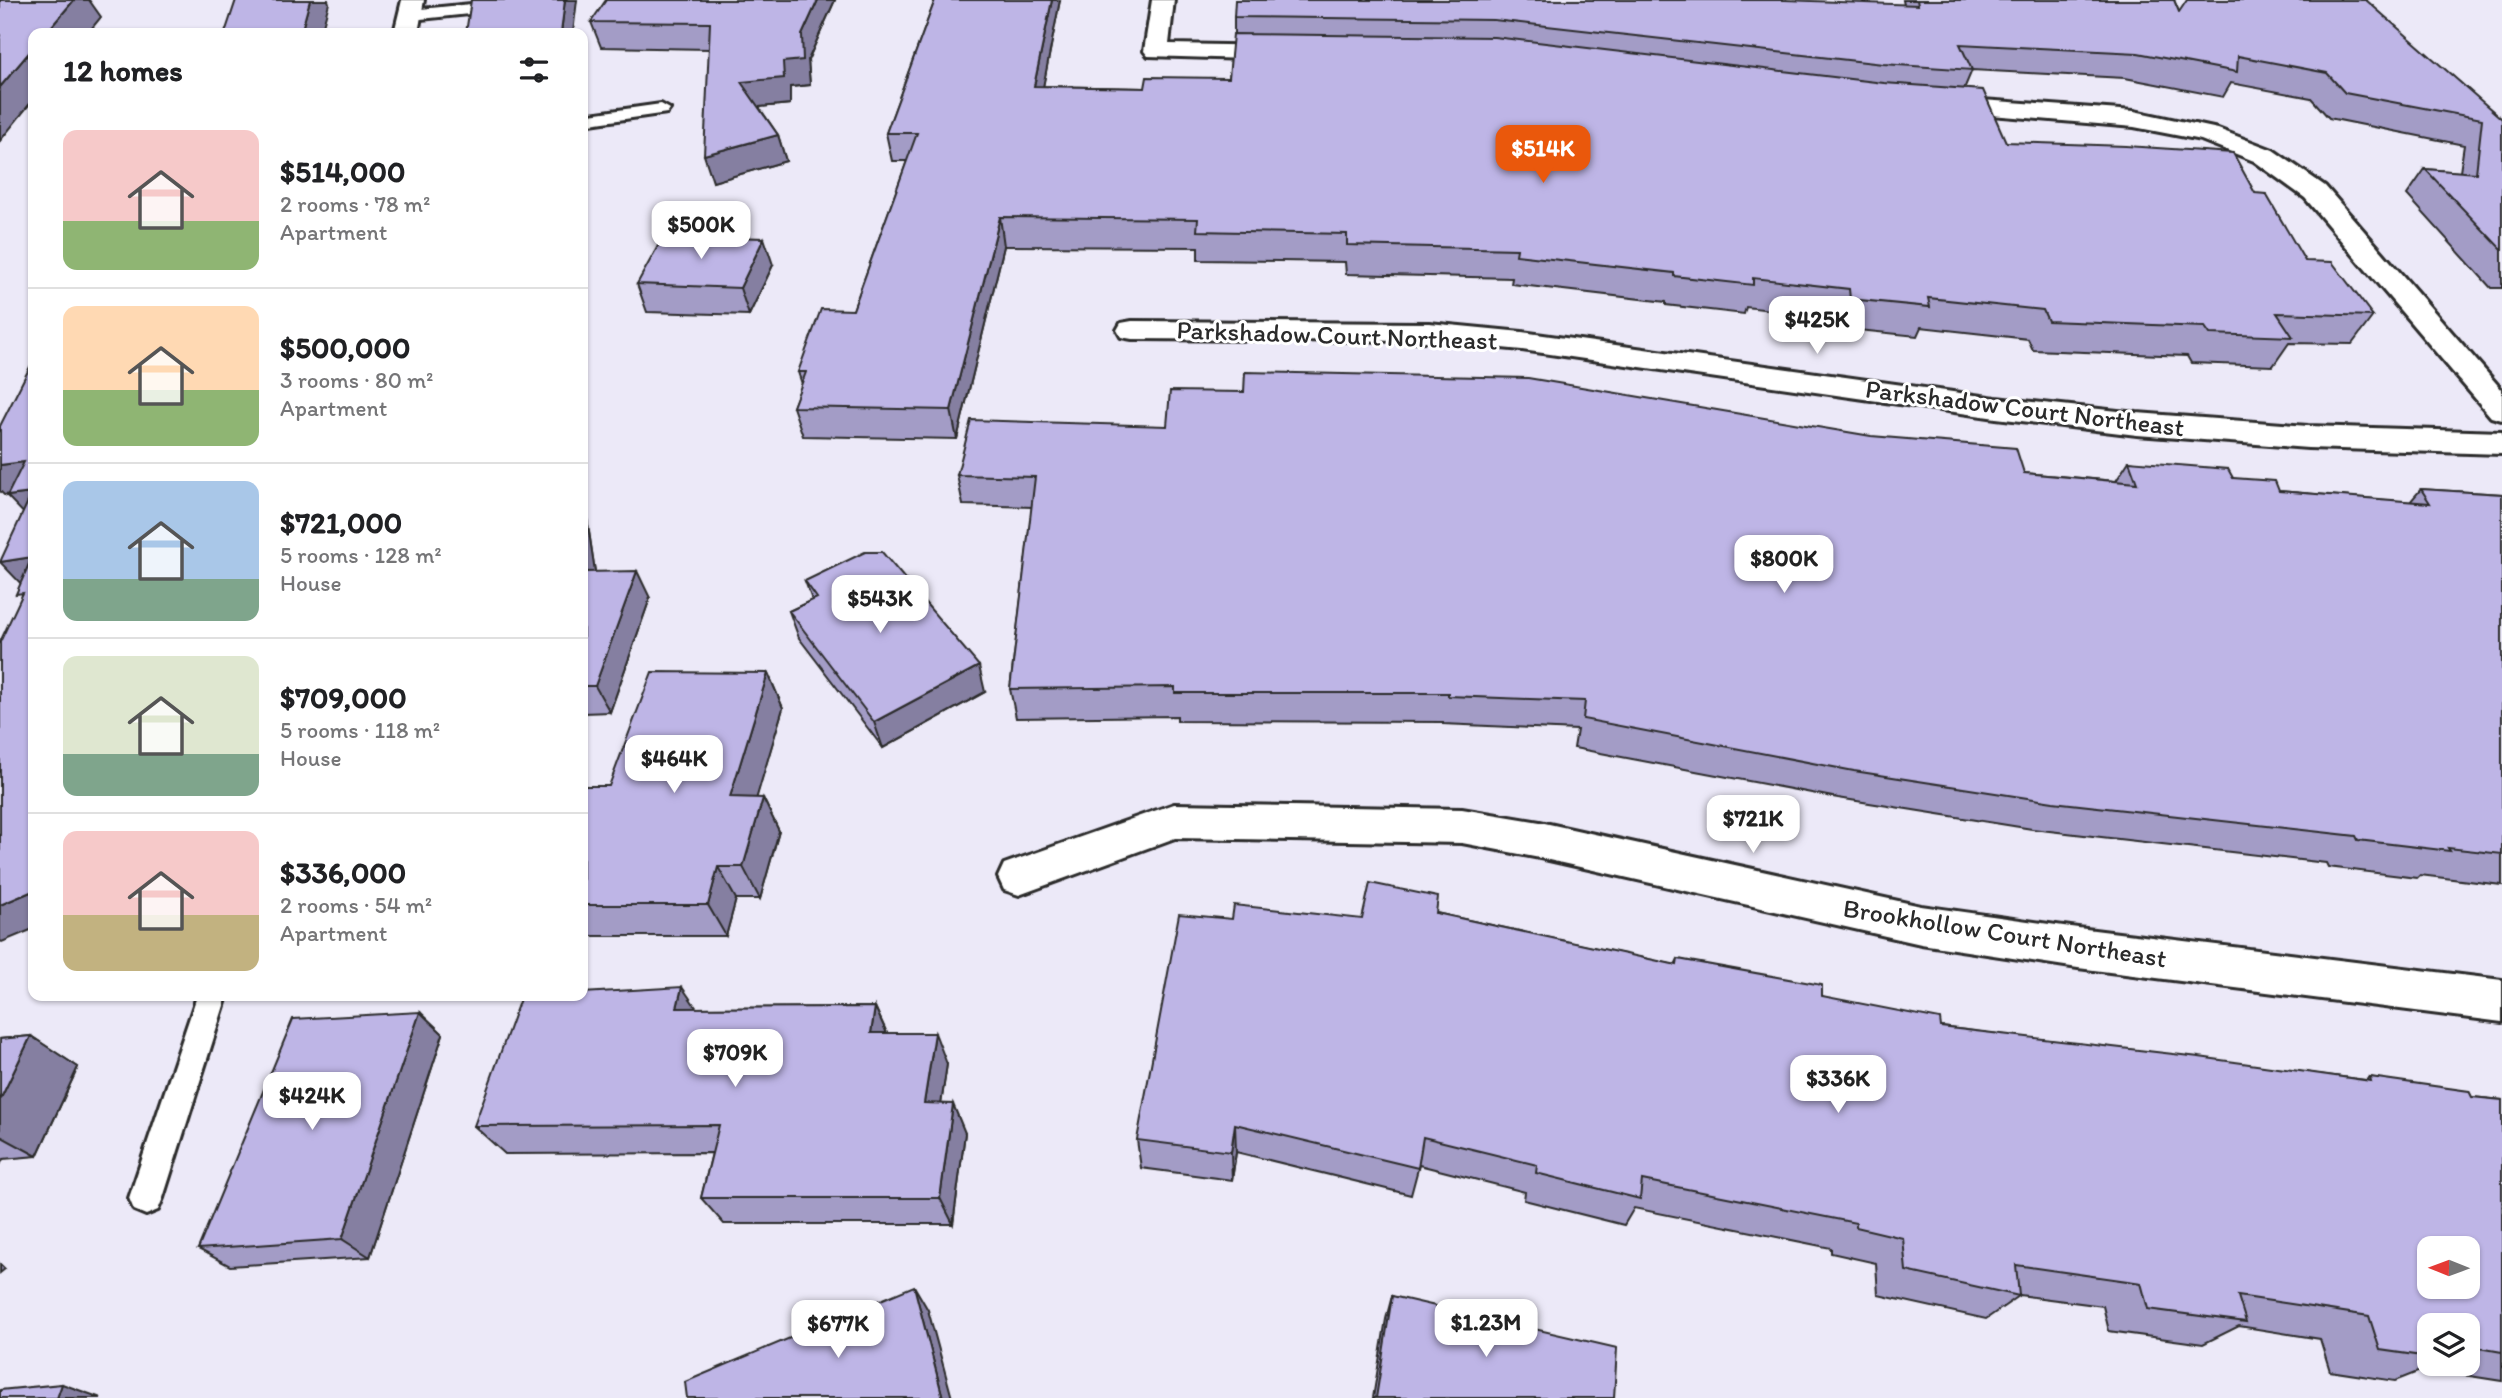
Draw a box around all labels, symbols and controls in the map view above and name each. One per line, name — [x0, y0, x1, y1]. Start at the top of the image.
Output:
icon: filters — [515, 51, 553, 89]
text: 12 homes — [63, 52, 183, 89]
pin: $514K — [1494, 125, 1592, 185]
text: $514K — [1512, 134, 1574, 162]
text: $514,000 — [280, 153, 405, 190]
icon: home — [119, 158, 203, 242]
text: 2 rooms · 78 m² — [280, 190, 430, 218]
pin: $500K — [652, 202, 750, 261]
text: $500K — [668, 210, 734, 238]
text: Apartment — [280, 218, 387, 246]
pin: $425K — [1768, 296, 1866, 356]
text: $425K — [1785, 305, 1849, 333]
street label: Parkshadow Court Northeast — [1176, 313, 1498, 357]
text: $500,000 — [280, 329, 410, 366]
icon: home — [119, 334, 203, 418]
text: 3 rooms · 80 m² — [280, 366, 434, 394]
street label: Parkshadow Court Northeast — [1864, 373, 2187, 443]
text: Apartment — [280, 394, 387, 422]
text: $721,000 — [280, 504, 402, 541]
icon: home — [119, 509, 203, 593]
pin: $800K — [1735, 536, 1833, 595]
text: 5 rooms · 128 m² — [280, 541, 442, 569]
text: $800K — [1750, 544, 1818, 572]
text: House — [280, 569, 342, 597]
pin: $543K — [831, 576, 929, 635]
text: $543K — [848, 584, 912, 612]
text: $709,000 — [280, 679, 407, 716]
icon: home — [119, 684, 203, 768]
text: 5 rooms · 118 m² — [280, 716, 440, 744]
pin: $464K — [625, 736, 723, 795]
text: House — [280, 744, 342, 772]
text: $464K — [641, 744, 707, 772]
pin: $721K — [1704, 796, 1802, 855]
text: $721K — [1723, 804, 1783, 832]
text: $336,000 — [280, 854, 406, 891]
icon: home — [119, 859, 203, 943]
text: 2 rooms · 54 m² — [280, 891, 432, 919]
street label: Brookhollow Court Northeast — [1841, 892, 2169, 974]
text: Apartment — [280, 919, 387, 947]
pin: $709K — [686, 1030, 784, 1089]
text: $709K — [703, 1038, 767, 1066]
pin: $336K — [1789, 1056, 1887, 1115]
text: $336K — [1806, 1064, 1870, 1092]
pin: $424K — [263, 1072, 361, 1132]
text: $424K — [279, 1081, 345, 1109]
north arrow — [2417, 1236, 2480, 1298]
map controls — [2417, 1236, 2480, 1376]
pin: $677K — [789, 1300, 887, 1360]
pin: $1.23M — [1429, 1300, 1543, 1359]
text: $1.23M — [1451, 1308, 1521, 1336]
text: $677K — [807, 1309, 869, 1337]
button: layers — [2417, 1313, 2480, 1376]

